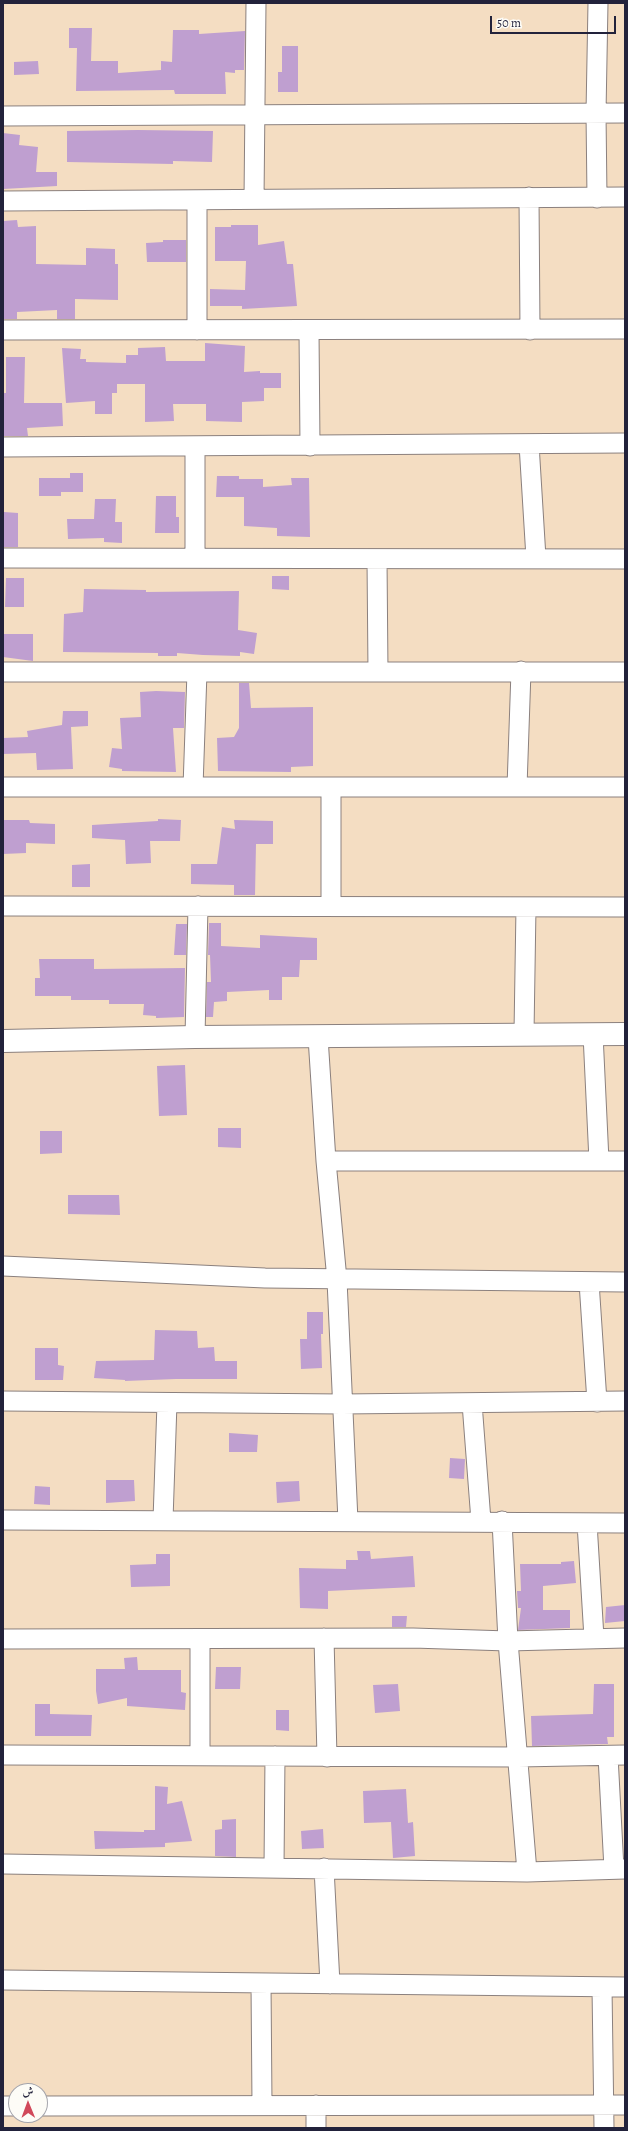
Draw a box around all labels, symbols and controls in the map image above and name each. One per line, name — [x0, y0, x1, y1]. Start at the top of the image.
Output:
scale bar — [492, 8, 618, 34]
text: 50 m — [497, 15, 521, 31]
north arrow — [8, 2083, 48, 2123]
text: ش — [22, 2084, 33, 2099]

